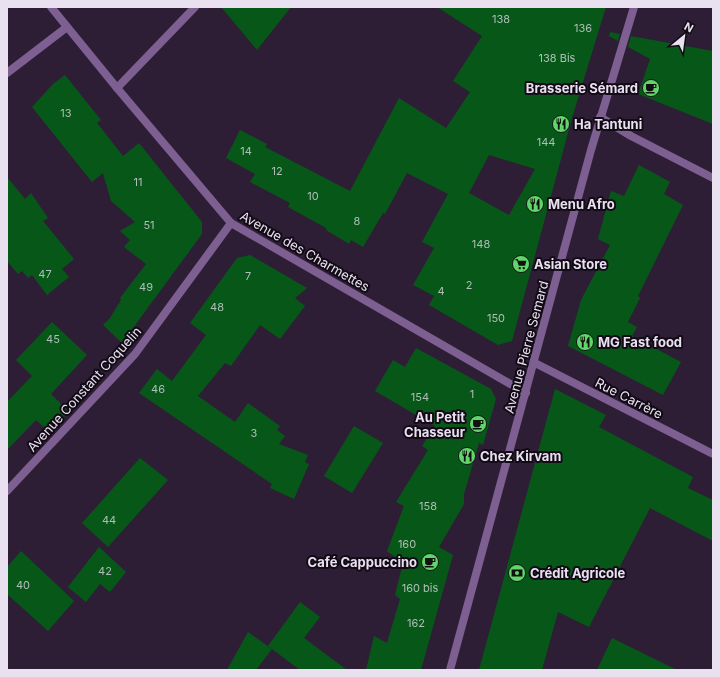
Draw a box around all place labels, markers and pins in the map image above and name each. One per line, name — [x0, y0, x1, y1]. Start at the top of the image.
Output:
cafe icon: Brasserie Sémard — [641, 78, 661, 98]
place label: Brasserie Sémard — [526, 80, 638, 96]
restaurant icon: Ha Tantuni — [551, 114, 571, 134]
place label: Ha Tantuni — [574, 116, 642, 132]
restaurant icon: Menu Afro — [525, 194, 545, 214]
place label: Menu Afro — [548, 196, 615, 212]
supermarket icon: Asian Store — [511, 254, 531, 274]
place label: Asian Store — [534, 256, 607, 272]
restaurant icon: MG Fast food — [575, 332, 595, 352]
place label: MG Fast food — [598, 334, 682, 350]
place label: Au Petit Chasseur — [404, 409, 466, 440]
cafe icon: Au Petit Chasseur — [468, 414, 488, 434]
restaurant icon: Chez Kirvam — [457, 446, 477, 466]
place label: Chez Kirvam — [480, 448, 561, 464]
cafe icon: Café Cappuccino — [420, 552, 440, 572]
place label: Café Cappuccino — [308, 554, 417, 570]
bank icon: Crédit Agricole — [507, 563, 527, 583]
place label: Crédit Agricole — [530, 565, 626, 581]

